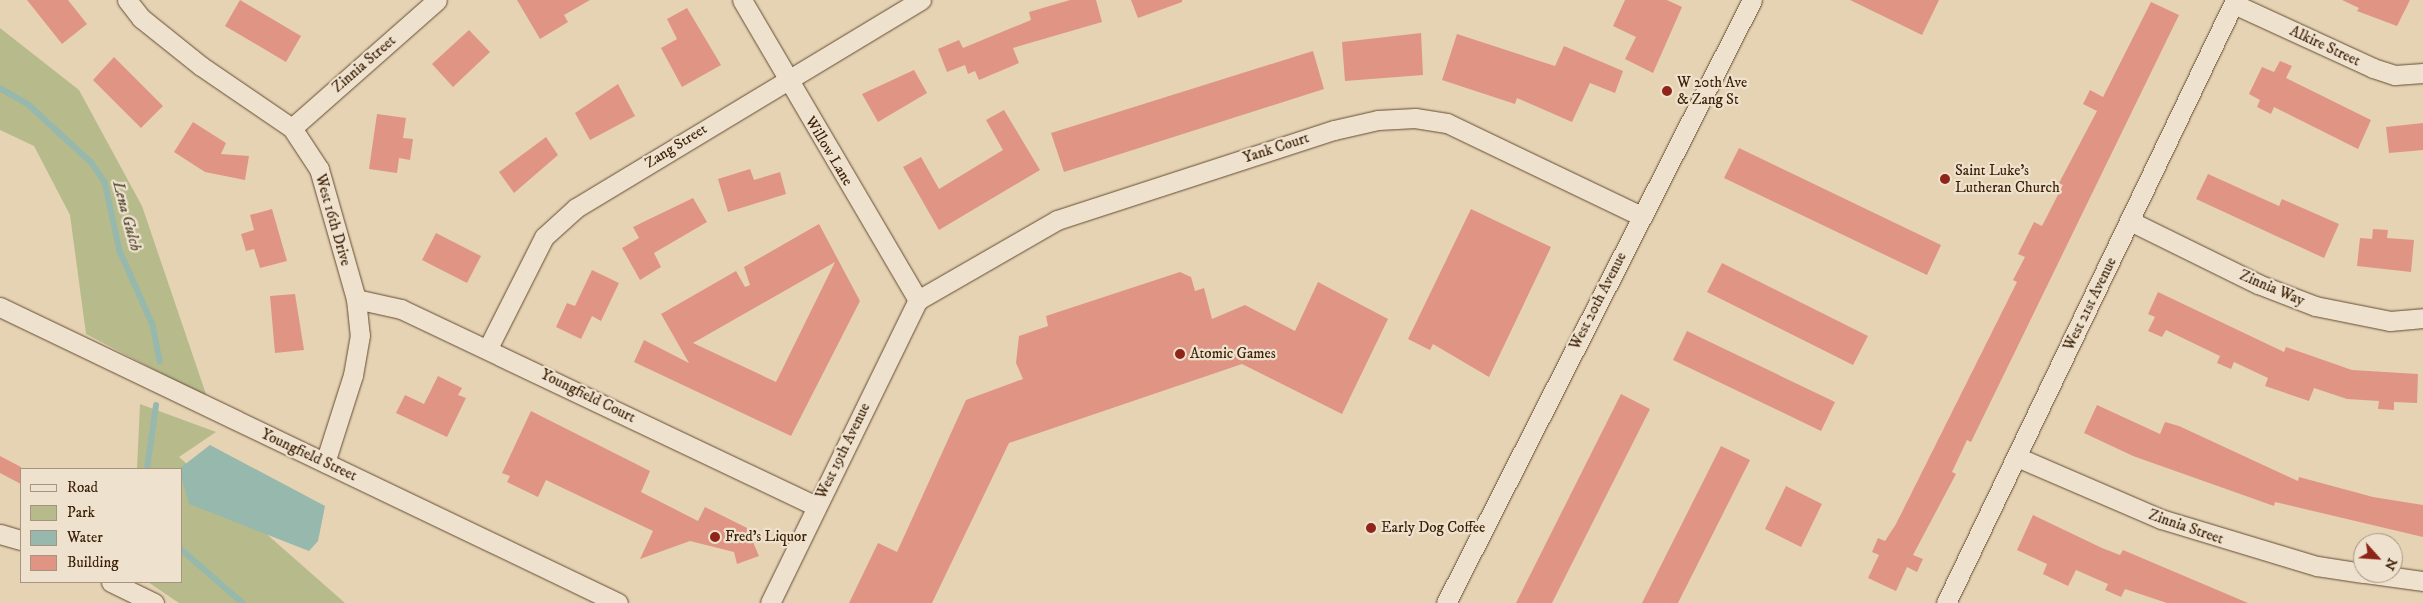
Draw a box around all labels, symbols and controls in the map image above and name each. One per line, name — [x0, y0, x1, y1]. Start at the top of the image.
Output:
street label: Alkire Street — [2287, 22, 2363, 70]
street label: Zinnia Street — [329, 32, 399, 96]
place label: W 20th Ave & Zang St — [1677, 73, 1747, 108]
marker: W 20th Ave & Zang St — [1661, 85, 1673, 97]
street label: Willow Lane — [801, 113, 857, 189]
street label: Zang Street — [642, 120, 710, 172]
street label: Yank Court — [1241, 129, 1311, 167]
place label: Saint Luke's Lutheran Church — [1955, 161, 2060, 196]
street label: West 16th Drive — [311, 172, 355, 268]
marker: Saint Luke's Lutheran Church — [1939, 173, 1951, 185]
water label: Lena Gulch — [108, 179, 146, 253]
street label: West 20th Avenue — [1566, 249, 1630, 353]
street label: West 21st Avenue — [2060, 254, 2120, 354]
street label: Zinnia Way — [2237, 266, 2307, 310]
place label: Atomic Games — [1190, 345, 1276, 363]
marker: Atomic Games — [1174, 348, 1186, 360]
street label: Youngfield Court — [538, 365, 638, 427]
street label: West 19th Avenue — [812, 400, 874, 502]
street label: Youngfield Street — [258, 425, 360, 485]
legend — [20, 468, 182, 583]
text: Road — [67, 478, 98, 497]
text: Park — [67, 503, 95, 522]
street label: Zinnia Street — [2146, 506, 2226, 548]
place label: Early Dog Coffee — [1381, 519, 1485, 537]
marker: Early Dog Coffee — [1365, 522, 1377, 534]
text: Water — [67, 528, 103, 547]
place label: Fred's Liquor — [725, 528, 807, 546]
marker: Fred's Liquor — [709, 531, 721, 543]
north arrow — [2353, 533, 2403, 583]
text: Building — [67, 553, 119, 572]
text: N — [2380, 555, 2401, 573]

